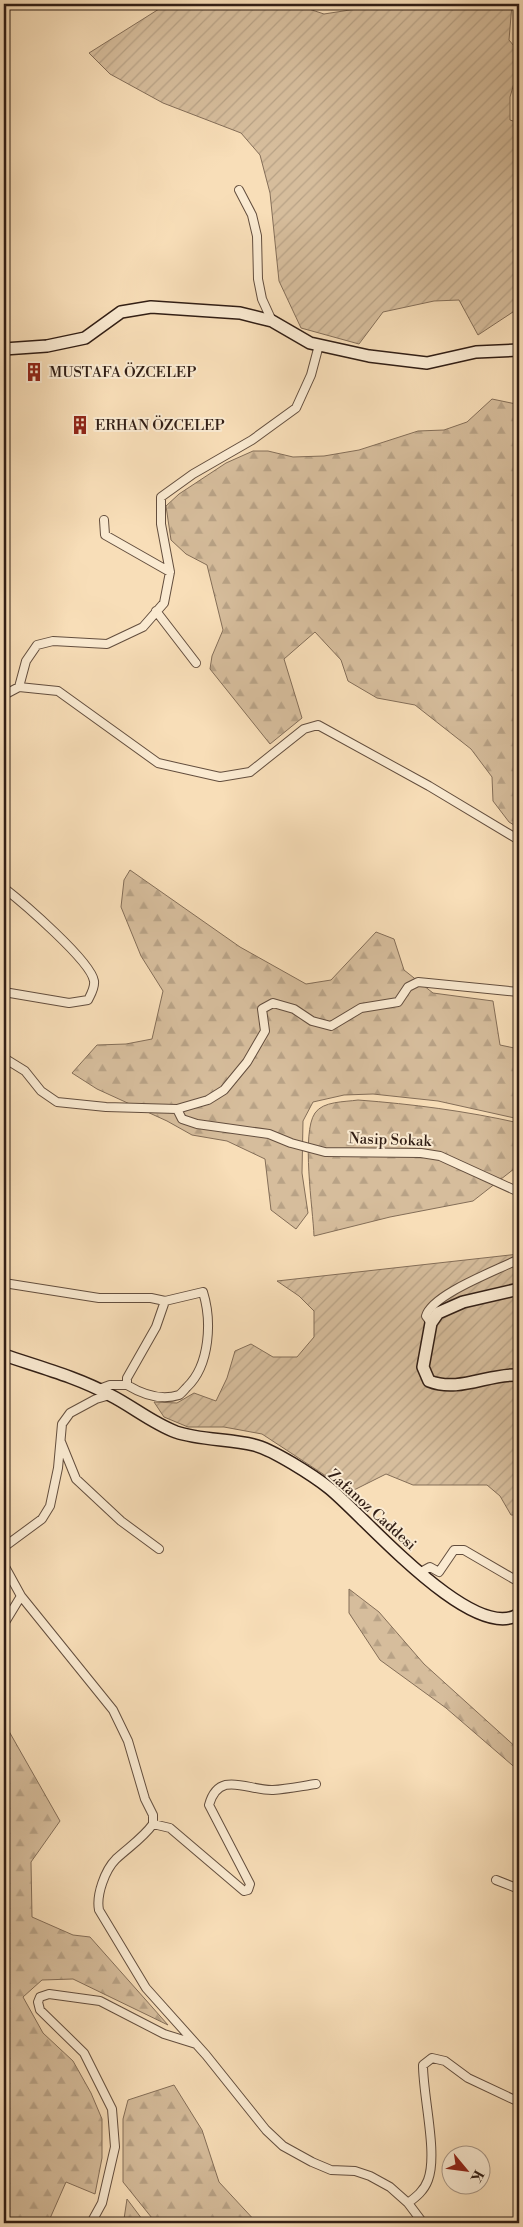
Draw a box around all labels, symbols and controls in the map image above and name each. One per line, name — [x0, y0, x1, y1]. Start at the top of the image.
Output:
building icon: MUSTAFA ÖZCELEP — [23, 361, 45, 383]
place label: MUSTAFA ÖZCELEP — [49, 362, 196, 382]
building icon: ERHAN ÖZCELEP — [69, 414, 91, 436]
place label: ERHAN ÖZCELEP — [95, 415, 225, 435]
street label: Nasip Sokak — [348, 1129, 433, 1151]
street label: Zafanoz Caddesi — [324, 1465, 420, 1555]
north arrow — [440, 2144, 490, 2194]
text: K — [466, 2166, 487, 2186]

